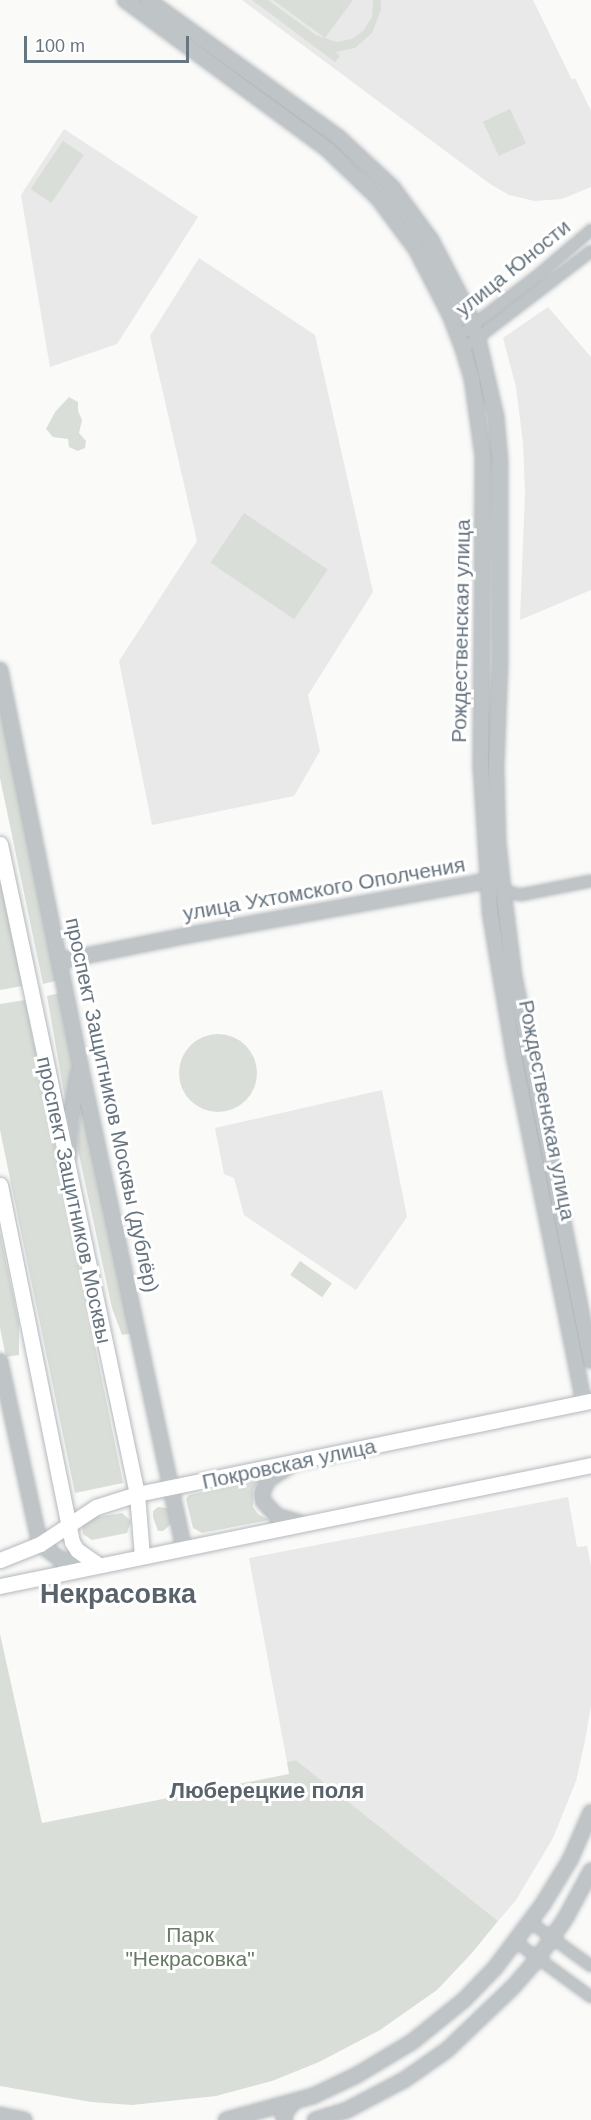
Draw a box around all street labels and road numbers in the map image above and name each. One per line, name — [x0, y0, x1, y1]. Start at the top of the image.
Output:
street label: улица Юности — [451, 214, 575, 322]
street label: Рождественская улица — [446, 519, 476, 743]
street label: улица Ухтомского Ополчения — [181, 852, 467, 926]
street label: проспект Защитников Москвы (дублёр) — [60, 915, 164, 1295]
street label: Рождественская улица — [513, 998, 581, 1222]
street label: проспект Защитников Москвы — [31, 1054, 117, 1346]
street label: Покровская улица — [200, 1433, 378, 1495]

